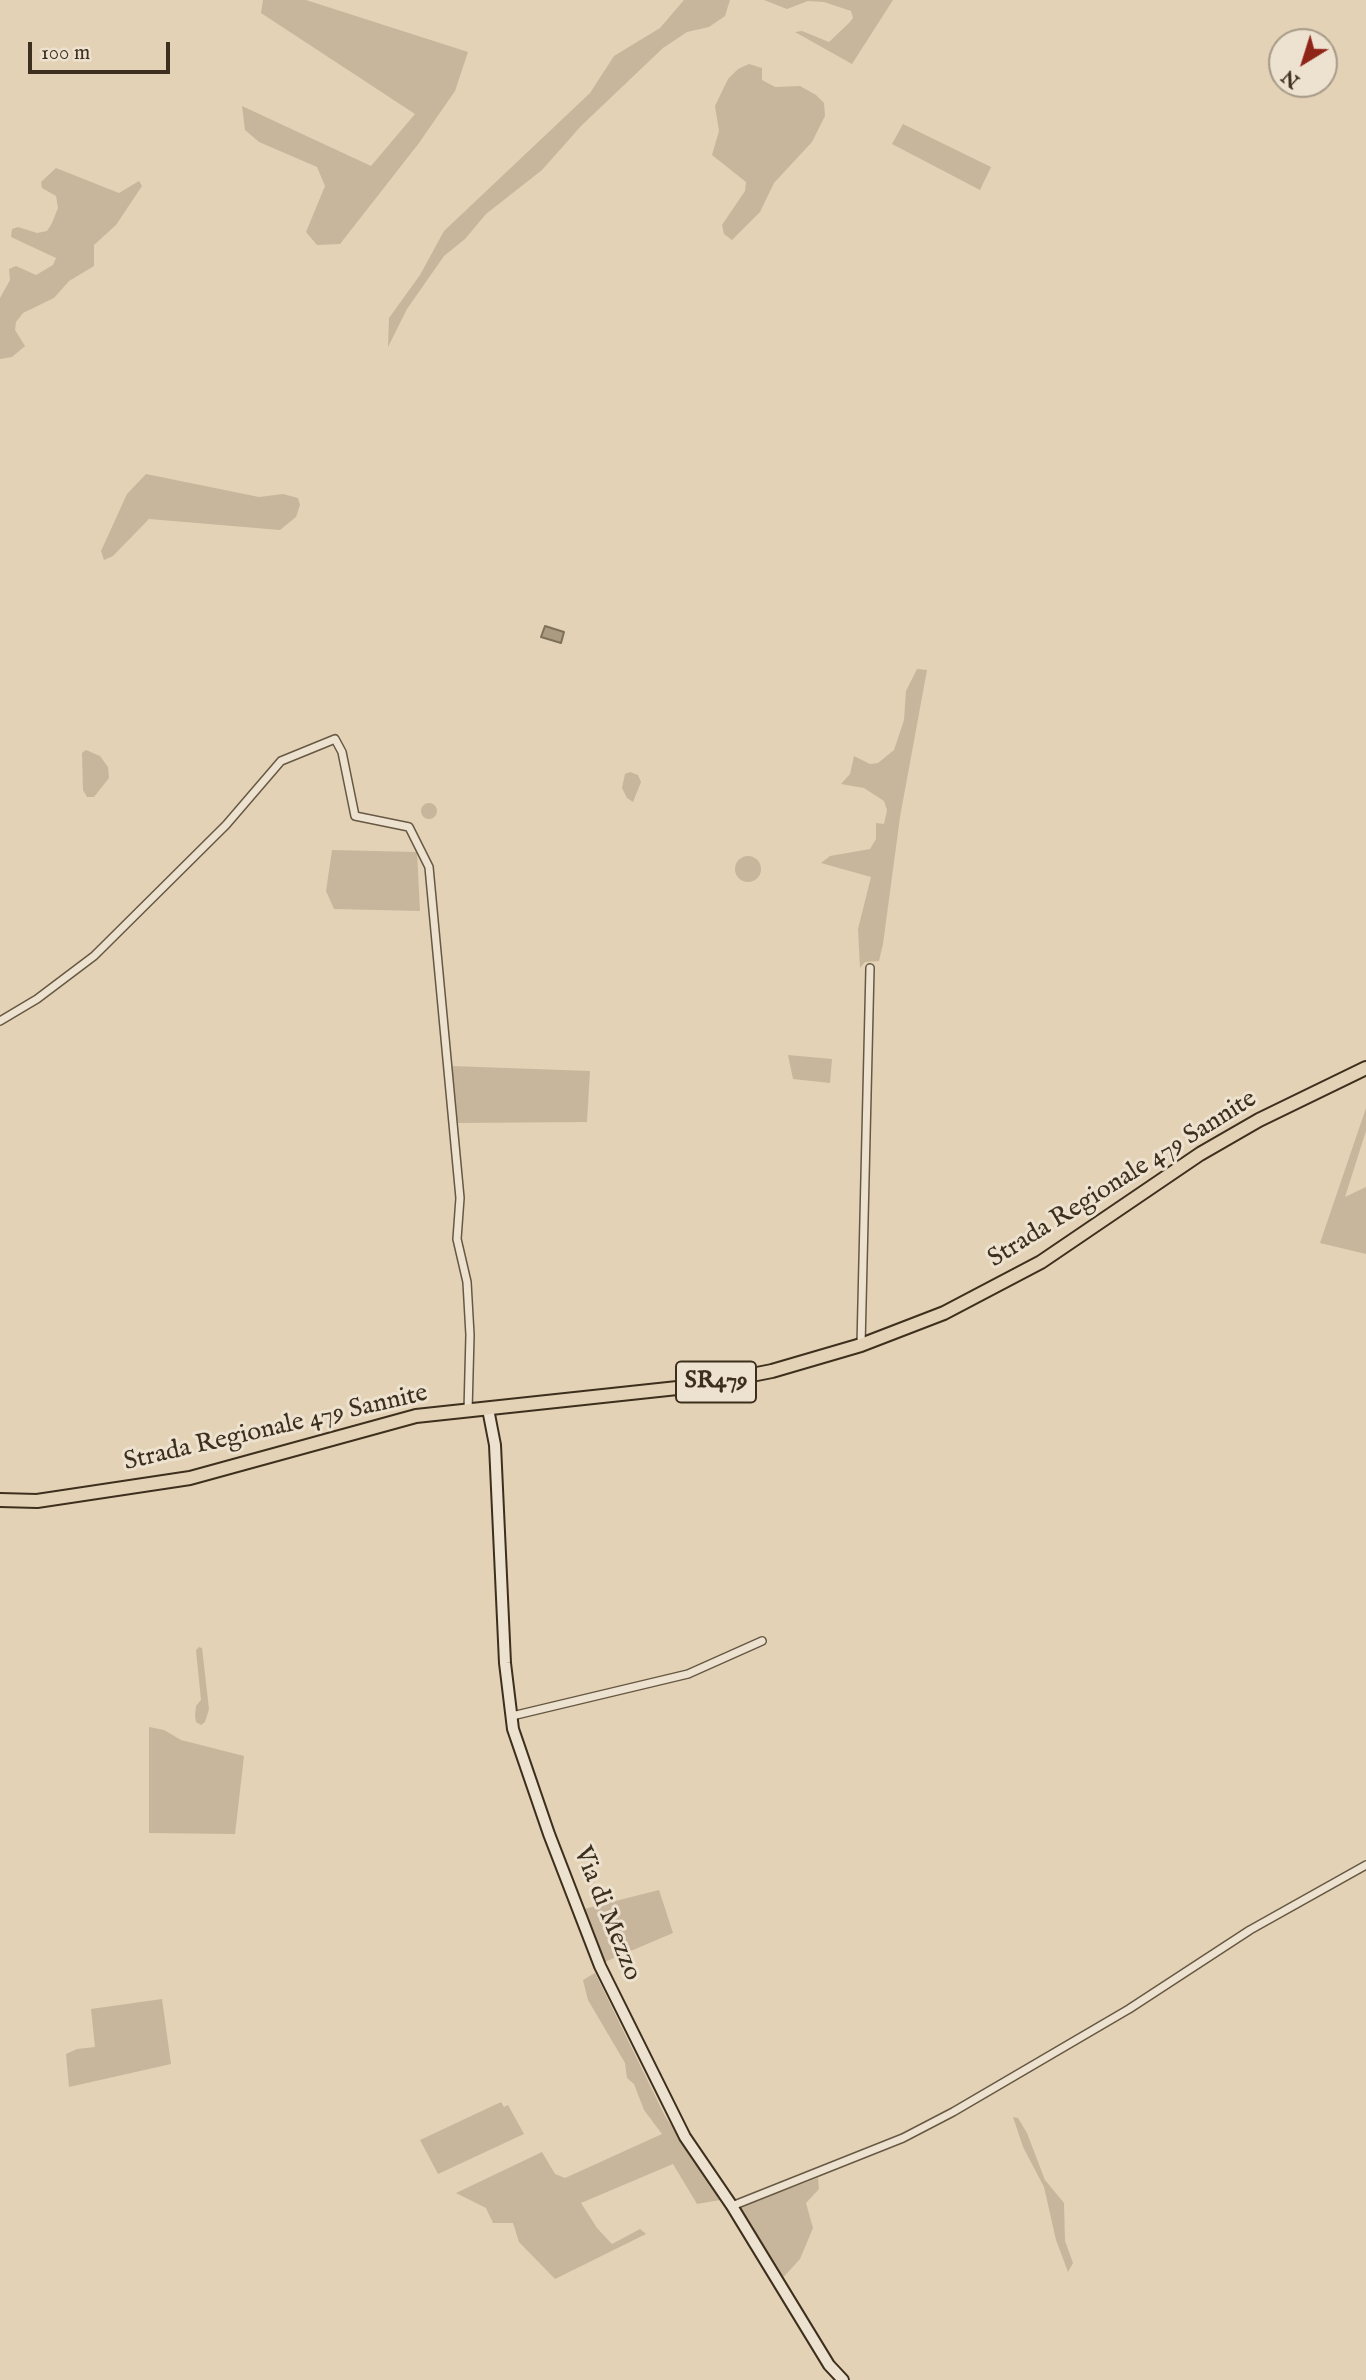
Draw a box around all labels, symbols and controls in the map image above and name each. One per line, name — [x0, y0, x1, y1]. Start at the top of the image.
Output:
scale bar — [32, 28, 173, 72]
north arrow — [1268, 28, 1338, 98]
text: 100 m — [41, 40, 90, 67]
text: N — [1277, 63, 1305, 92]
street label: Strada Regionale 479 Sannite — [983, 1084, 1263, 1276]
road number: SR479 — [676, 1362, 756, 1402]
street label: Strada Regionale 479 Sannite — [121, 1379, 431, 1479]
street label: Via di Mezzo — [565, 1843, 647, 1985]

